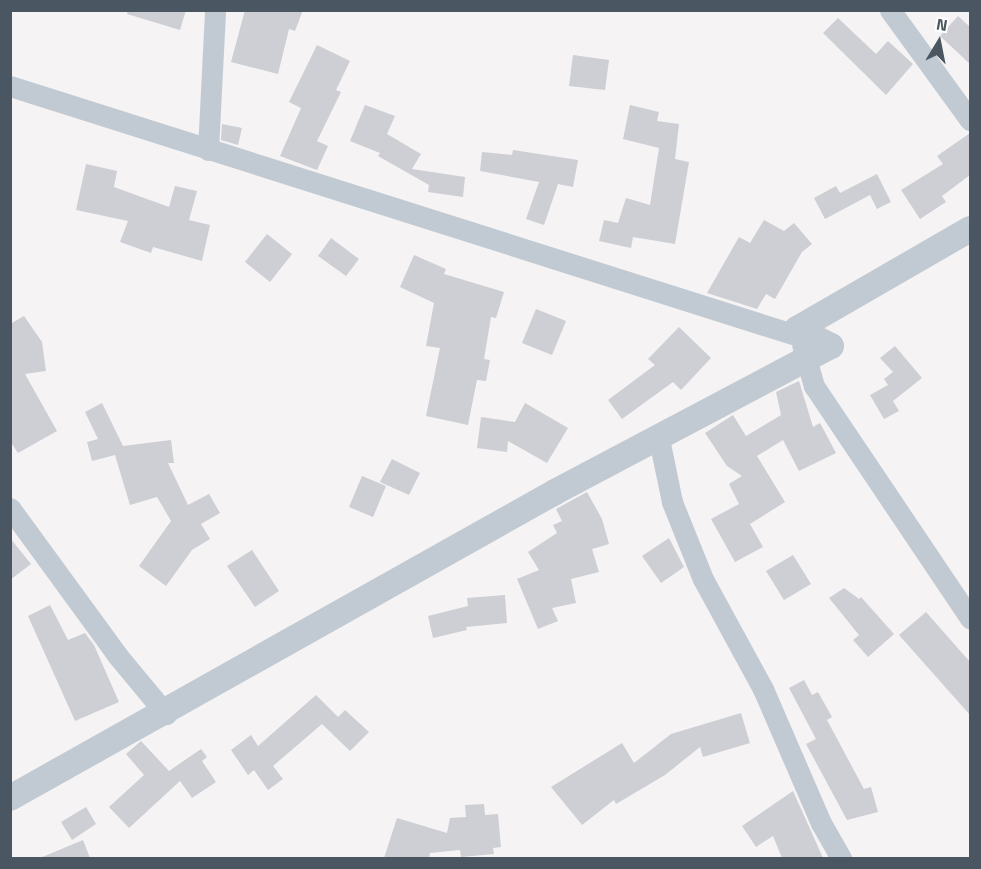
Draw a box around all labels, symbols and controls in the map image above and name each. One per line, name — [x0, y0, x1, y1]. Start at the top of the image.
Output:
text: N — [935, 11, 950, 37]
north arrow — [909, 12, 969, 72]

